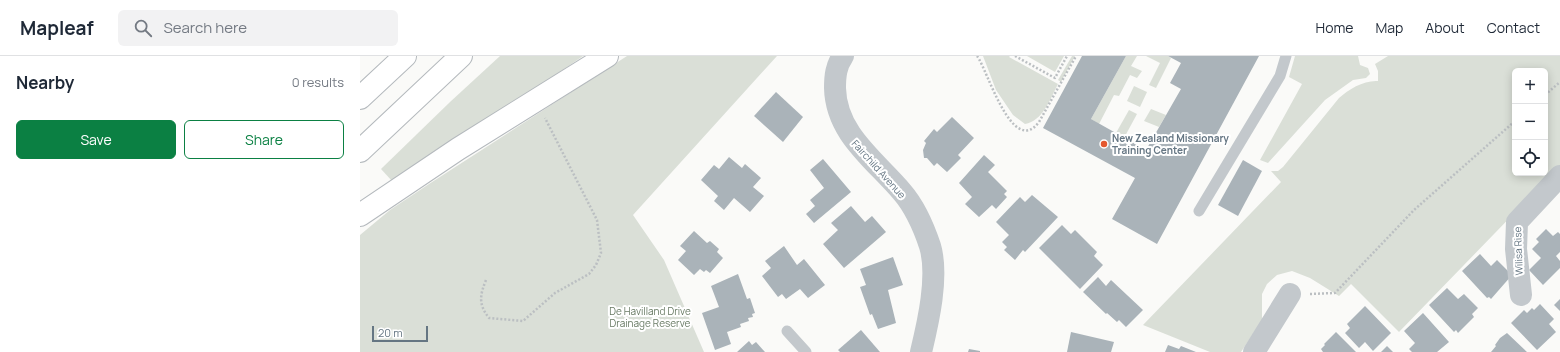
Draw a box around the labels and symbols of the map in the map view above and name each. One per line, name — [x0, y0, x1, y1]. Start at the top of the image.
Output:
place label: New Zealand Missionary Training Center — [1112, 131, 1229, 157]
street label: Fairchild Avenue — [849, 137, 909, 201]
marker: New Zealand Missionary Training Center — [1099, 139, 1109, 149]
street label: Wilisa Rise — [1510, 226, 1526, 276]
park label: De Havilland Drive Drainage Reserve — [609, 304, 691, 330]
scale bar — [372, 324, 428, 343]

